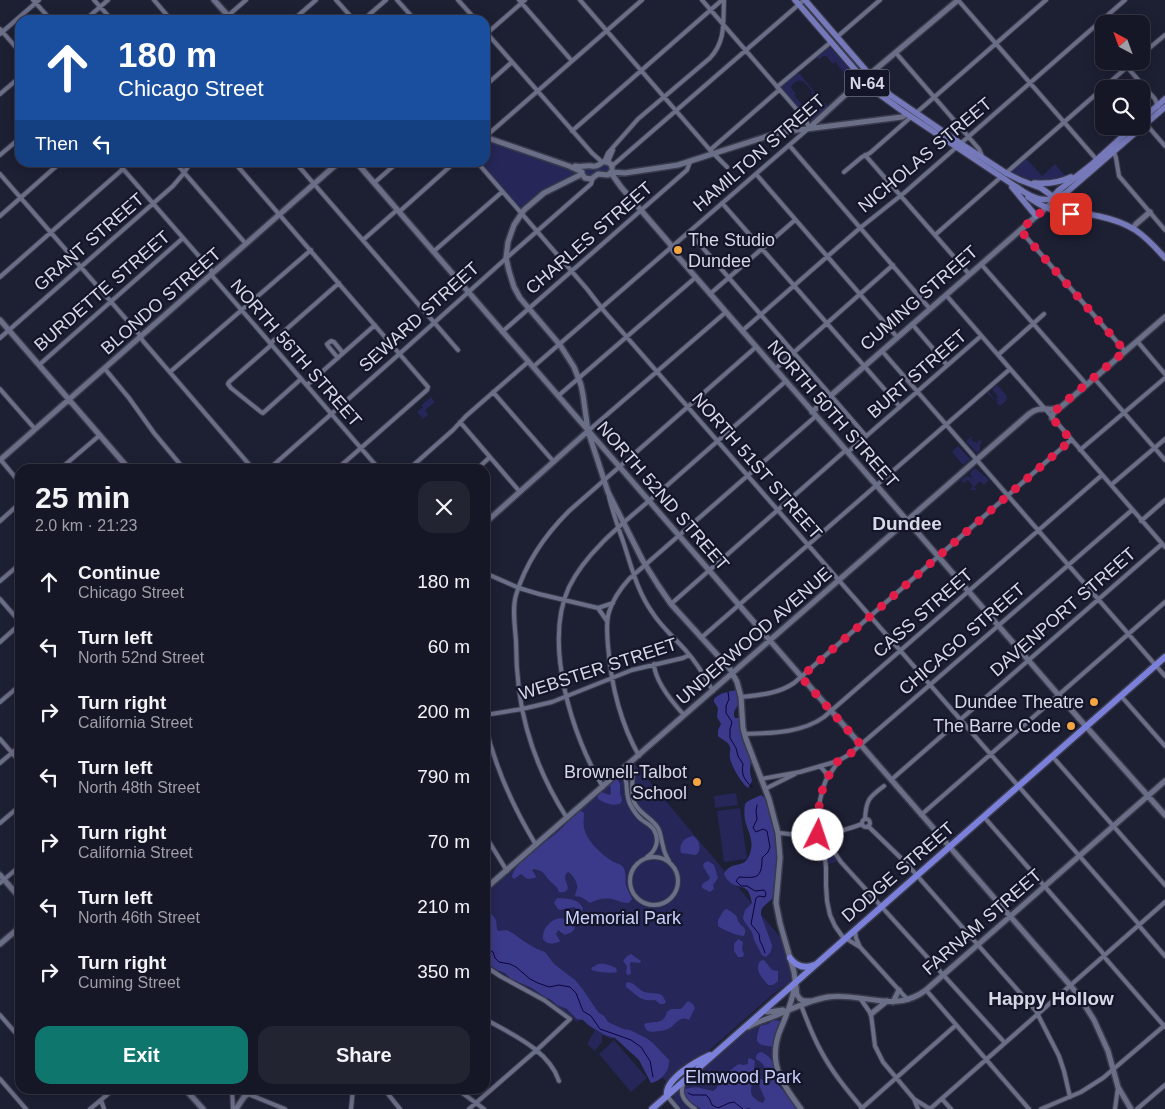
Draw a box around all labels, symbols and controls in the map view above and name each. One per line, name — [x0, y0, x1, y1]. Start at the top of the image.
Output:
north arrow — [1095, 15, 1150, 70]
map controls — [1095, 15, 1150, 135]
icon: ahead — [35, 35, 100, 100]
text: 180 m — [118, 35, 217, 74]
road number: N-64 — [844, 70, 890, 96]
text: Chicago Street — [118, 76, 264, 101]
button: search — [1095, 80, 1150, 135]
street label: HAMILTON STREET — [689, 91, 829, 215]
street label: NICHOLAS STREET — [854, 93, 996, 217]
icon: left — [88, 130, 116, 158]
text: Then — [35, 133, 78, 154]
street label: CHARLES STREET — [522, 178, 656, 298]
street label: GRANT STREET — [30, 189, 148, 295]
pin — [1050, 193, 1092, 235]
icon: arrive — [1057, 200, 1085, 228]
street label: BURDETTE STREET — [30, 227, 174, 355]
place label: The Studio Dundee — [688, 230, 775, 271]
street label: CUMING STREET — [856, 242, 982, 354]
street label: BLONDO STREET — [97, 244, 225, 358]
marker: The Studio Dundee — [672, 244, 684, 256]
street label: SEWARD STREET — [355, 258, 483, 376]
street label: NORTH 56TH STREET — [227, 275, 365, 431]
street label: BURT STREET — [864, 326, 970, 422]
street label: NORTH 50TH STREET — [764, 336, 902, 492]
street label: NORTH 51ST STREET — [688, 389, 826, 543]
street label: NORTH 52ND STREET — [593, 417, 733, 575]
text: 25 min — [35, 481, 130, 514]
button: close — [418, 481, 470, 533]
district label: Dundee — [872, 513, 942, 534]
text: 2.0 km · 21:23 — [35, 517, 137, 534]
street label: DAVENPORT STREET — [986, 543, 1140, 681]
text: Continue — [78, 562, 160, 583]
street label: UNDERWOOD AVENUE — [673, 563, 835, 709]
street label: CASS STREET — [869, 564, 977, 662]
icon: ahead — [35, 568, 63, 596]
text: 180 m — [417, 571, 470, 592]
street label: CHICAGO STREET — [895, 579, 1029, 699]
text: Chicago Street — [78, 584, 184, 601]
text: Turn left — [78, 627, 153, 648]
icon: left — [35, 633, 63, 661]
street label: WEBSTER STREET — [516, 634, 680, 704]
text: 60 m — [428, 636, 470, 657]
text: North 52nd Street — [78, 649, 204, 666]
text: Turn right — [78, 692, 166, 713]
place label: Dundee Theatre — [954, 692, 1084, 712]
marker: Dundee Theatre — [1088, 696, 1100, 708]
icon: right — [35, 698, 63, 726]
text: 200 m — [417, 701, 470, 722]
text: California Street — [78, 714, 193, 731]
place label: The Barre Code — [933, 716, 1061, 736]
marker: The Barre Code — [1065, 720, 1077, 732]
text: Turn left — [78, 757, 153, 778]
place label: Brownell-Talbot School — [564, 762, 687, 803]
icon: left — [35, 763, 63, 791]
text: 790 m — [417, 766, 470, 787]
marker: Brownell-Talbot School — [691, 776, 703, 788]
text: North 48th Street — [78, 779, 200, 796]
position arrow — [791, 808, 843, 860]
street label: DODGE STREET — [838, 818, 958, 926]
text: Turn right — [78, 822, 166, 843]
icon: right — [35, 828, 63, 856]
text: 70 m — [428, 831, 470, 852]
text: California Street — [78, 844, 193, 861]
street label: FARNAM STREET — [918, 865, 1046, 979]
text: Turn left — [78, 887, 153, 908]
icon: left — [35, 893, 63, 921]
text: 210 m — [417, 896, 470, 917]
park label: Memorial Park — [565, 908, 682, 928]
text: North 46th Street — [78, 909, 200, 926]
text: Turn right — [78, 952, 166, 973]
icon: right — [35, 958, 63, 986]
text: 350 m — [417, 961, 470, 982]
text: Cuming Street — [78, 974, 180, 991]
district label: Happy Hollow — [988, 988, 1114, 1009]
button: Exit — [35, 1026, 248, 1084]
button: Share — [258, 1026, 470, 1084]
park label: Elmwood Park — [685, 1067, 802, 1087]

